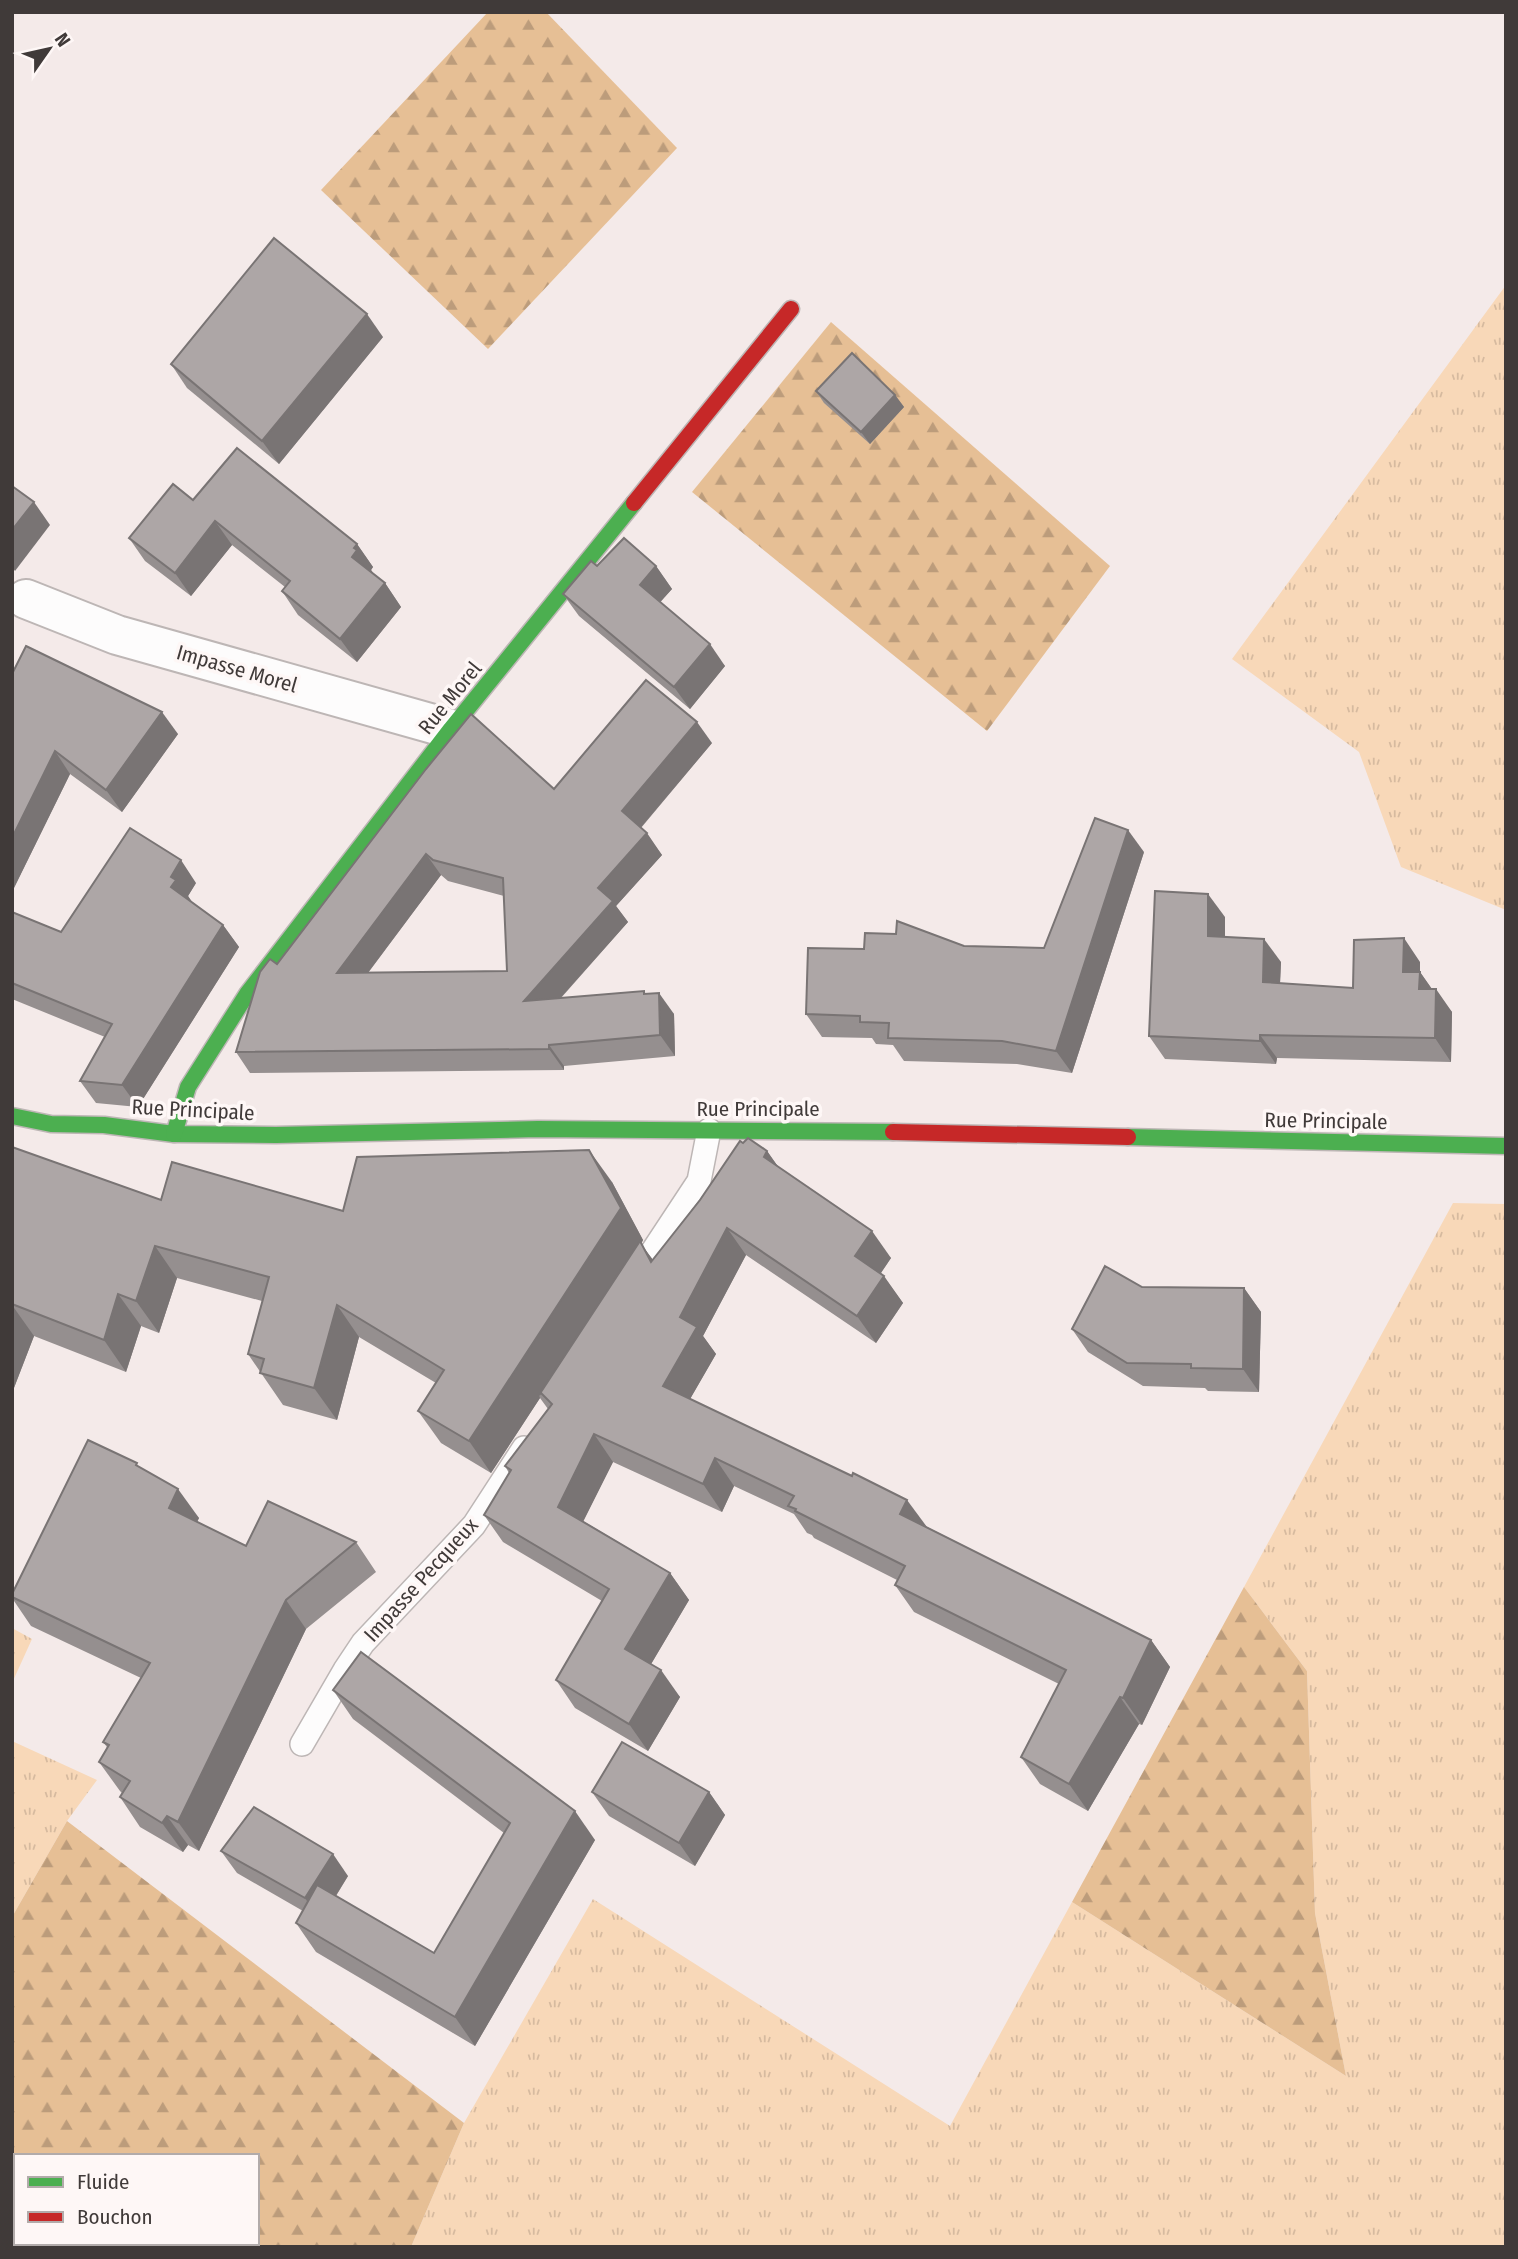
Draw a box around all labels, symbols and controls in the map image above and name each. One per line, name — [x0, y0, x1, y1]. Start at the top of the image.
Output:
north arrow — [14, 14, 84, 84]
text: N — [50, 29, 75, 51]
street label: Impasse Morel — [174, 639, 301, 699]
street label: Rue Morel — [413, 656, 488, 740]
street label: Rue Principale — [131, 1094, 255, 1126]
street label: Rue Principale — [696, 1096, 820, 1122]
street label: Rue Principale — [1264, 1107, 1388, 1135]
street label: Impasse Pecqueux — [359, 1512, 484, 1647]
legend — [14, 2154, 259, 2245]
text: Fluide — [77, 2169, 129, 2195]
text: Bouchon — [77, 2204, 153, 2230]

